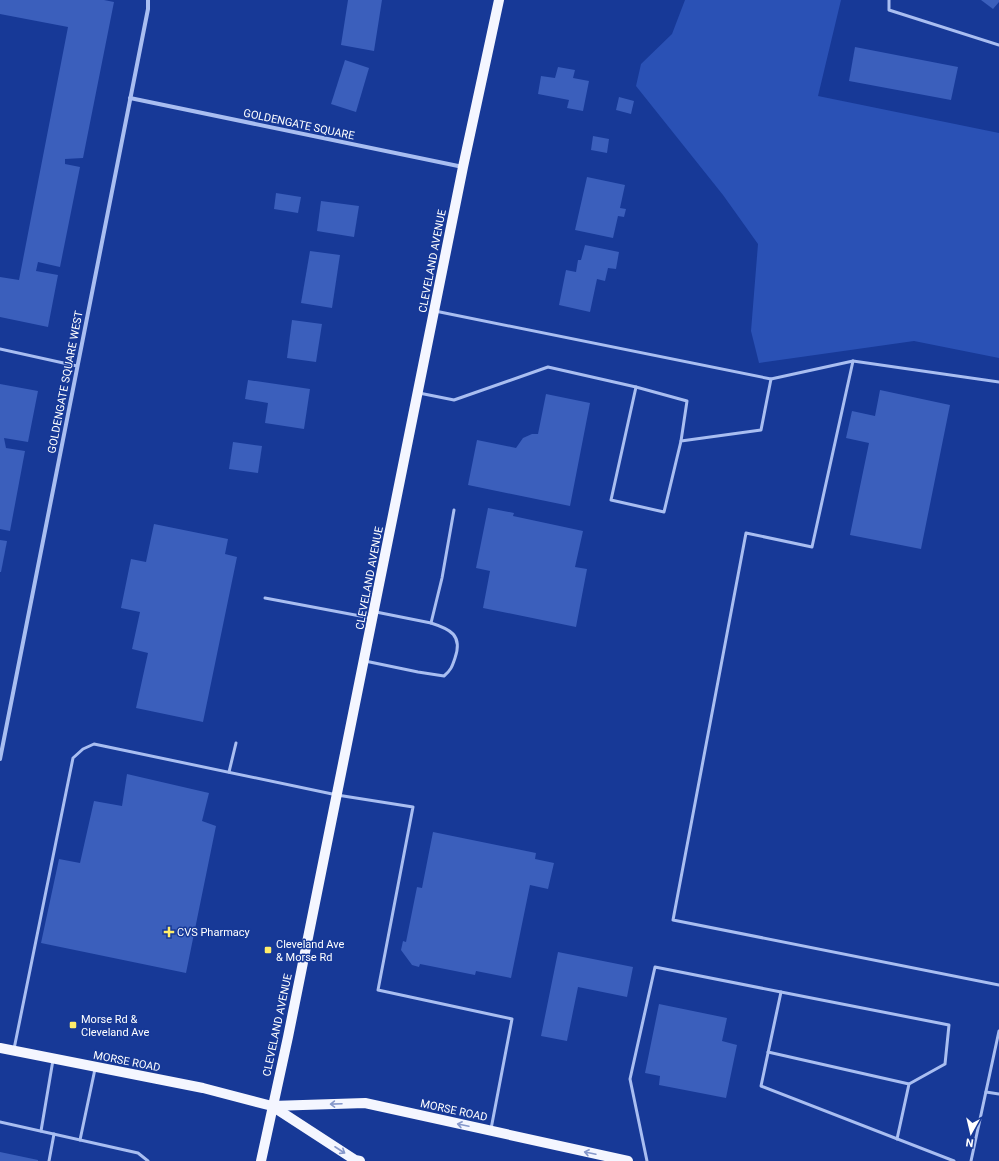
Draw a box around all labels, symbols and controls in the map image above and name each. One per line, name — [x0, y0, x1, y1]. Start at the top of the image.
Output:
street label: GOLDENGATE SQUARE — [242, 106, 356, 143]
street label: CLEVELAND AVENUE — [416, 208, 449, 314]
street label: GOLDENGATE SQUARE WEST — [45, 309, 86, 454]
street label: CLEVELAND AVENUE — [353, 525, 386, 631]
place label: CVS Pharmacy — [177, 926, 251, 939]
marker: CVS Pharmacy — [164, 927, 174, 937]
place label: Cleveland Ave & Morse Rd — [276, 938, 345, 964]
marker: Cleveland Ave & Morse Rd — [263, 945, 273, 955]
street label: CLEVELAND AVENUE — [260, 972, 295, 1078]
place label: Morse Rd & Cleveland Ave — [81, 1013, 150, 1039]
marker: Morse Rd & Cleveland Ave — [68, 1020, 78, 1030]
street label: MORSE ROAD — [92, 1049, 162, 1074]
street label: MORSE ROAD — [419, 1097, 489, 1124]
one-way arrow — [330, 1100, 343, 1108]
north arrow — [951, 1113, 991, 1153]
one-way arrow — [457, 1120, 470, 1128]
text: N — [965, 1135, 974, 1149]
one-way arrow — [334, 1147, 346, 1155]
one-way arrow — [584, 1148, 597, 1156]

